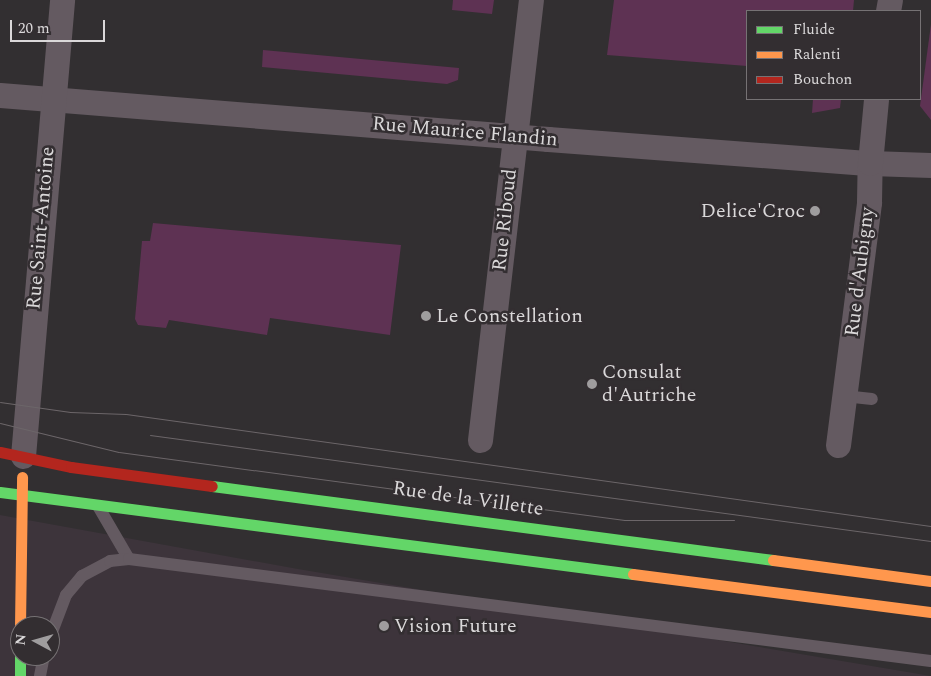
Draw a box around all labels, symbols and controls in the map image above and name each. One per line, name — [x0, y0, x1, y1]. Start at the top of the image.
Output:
scale bar — [12, 10, 108, 42]
legend — [746, 10, 921, 100]
text: 20 m — [18, 17, 50, 40]
text: Fluide — [793, 18, 835, 41]
text: Ralenti — [793, 43, 841, 66]
text: Bouchon — [793, 68, 852, 91]
street label: Rue Maurice Flandin — [371, 112, 559, 152]
street label: Rue Saint-Antoine — [22, 146, 60, 310]
street label: Rue Riboud — [488, 167, 522, 273]
place label: Delice'Croc — [700, 199, 805, 223]
marker: Delice'Croc — [809, 205, 821, 217]
street label: Rue d'Aubigny — [840, 206, 880, 338]
place label: Le Constellation — [436, 304, 583, 328]
marker: Le Constellation — [420, 310, 432, 322]
place label: Consulat d'Autriche — [602, 360, 696, 407]
marker: Consulat d'Autriche — [586, 378, 598, 390]
street label: Rue de la Villette — [391, 477, 545, 521]
place label: Vision Future — [394, 614, 517, 638]
north arrow — [10, 616, 60, 666]
marker: Vision Future — [378, 620, 390, 632]
text: N — [10, 633, 32, 646]

